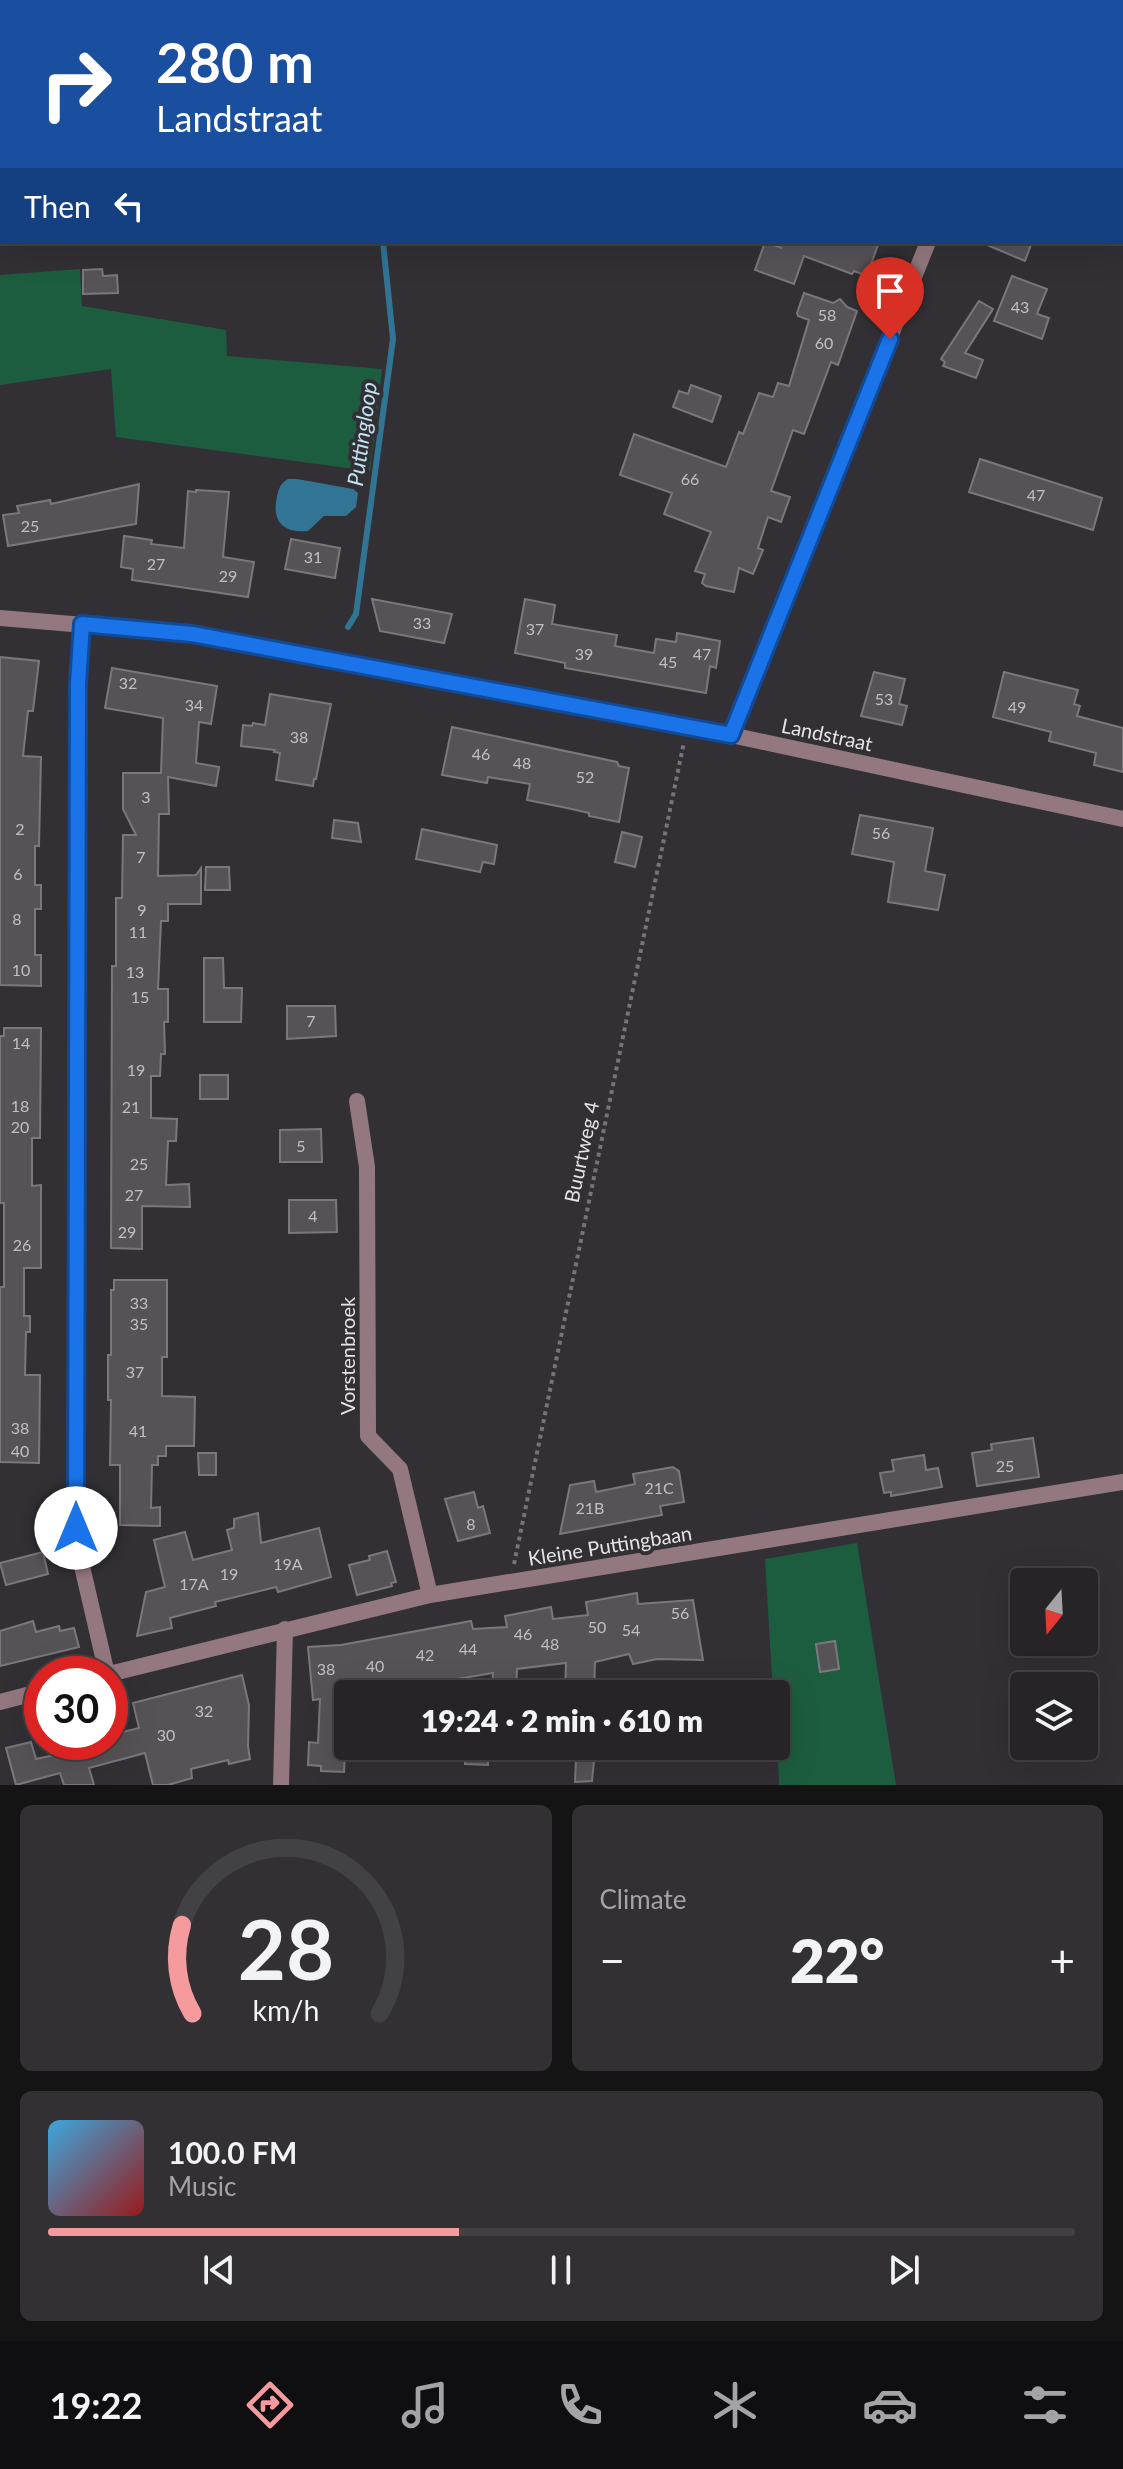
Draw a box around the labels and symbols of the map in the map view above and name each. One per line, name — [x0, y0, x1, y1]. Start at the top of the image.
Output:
pin — [856, 257, 924, 339]
house number: 43 — [1011, 297, 1029, 316]
house number: 58 — [818, 305, 836, 324]
house number: 60 — [815, 333, 833, 352]
water label: Puttingloop — [341, 380, 382, 488]
house number: 66 — [681, 469, 699, 488]
house number: 47 — [1027, 485, 1045, 504]
house number: 25 — [21, 516, 39, 535]
house number: 31 — [304, 547, 322, 566]
house number: 27 — [147, 554, 165, 573]
house number: 29 — [219, 566, 237, 585]
house number: 33 — [413, 613, 431, 632]
house number: 37 — [526, 619, 544, 638]
house number: 39 — [575, 644, 593, 663]
house number: 47 — [693, 644, 711, 663]
house number: 45 — [659, 652, 677, 671]
house number: 32 — [119, 673, 137, 692]
house number: 53 — [875, 689, 893, 708]
house number: 34 — [185, 695, 203, 714]
house number: 49 — [1008, 697, 1026, 716]
street label: Landstraat — [779, 713, 875, 755]
house number: 38 — [290, 727, 308, 746]
house number: 46 — [472, 744, 490, 763]
house number: 48 — [513, 753, 531, 772]
house number: 52 — [576, 767, 594, 786]
house number: 3 — [141, 787, 151, 806]
house number: 2 — [15, 819, 25, 838]
house number: 56 — [872, 823, 890, 842]
house number: 7 — [136, 847, 146, 866]
house number: 6 — [13, 864, 23, 883]
house number: 9 — [137, 900, 147, 919]
house number: 8 — [12, 909, 22, 928]
house number: 11 — [129, 922, 147, 941]
house number: 10 — [12, 960, 30, 979]
house number: 13 — [126, 962, 144, 981]
house number: 15 — [131, 987, 149, 1006]
house number: 7 — [306, 1011, 316, 1030]
house number: 14 — [12, 1033, 30, 1052]
house number: 19 — [127, 1060, 145, 1079]
house number: 18 — [11, 1096, 29, 1115]
house number: 21 — [122, 1097, 140, 1116]
street label: Buurtweg 4 — [559, 1099, 604, 1205]
house number: 20 — [11, 1117, 29, 1136]
house number: 5 — [296, 1136, 306, 1155]
house number: 25 — [130, 1154, 148, 1173]
house number: 27 — [125, 1185, 143, 1204]
house number: 4 — [308, 1206, 318, 1225]
house number: 29 — [118, 1222, 136, 1241]
house number: 26 — [13, 1235, 31, 1254]
house number: 33 — [130, 1293, 148, 1312]
street label: Vorstenbroek — [335, 1296, 359, 1415]
house number: 35 — [130, 1314, 148, 1333]
house number: 37 — [126, 1362, 144, 1381]
house number: 38 — [11, 1418, 29, 1437]
house number: 41 — [129, 1421, 147, 1440]
house number: 40 — [11, 1441, 29, 1460]
house number: 25 — [996, 1456, 1014, 1475]
house number: 21C — [644, 1478, 674, 1497]
position arrow — [34, 1486, 118, 1570]
house number: 21B — [576, 1498, 604, 1517]
house number: 8 — [466, 1514, 476, 1533]
street label: Kleine Puttingbaan — [526, 1520, 694, 1570]
house number: 19A — [273, 1554, 303, 1573]
house number: 19 — [220, 1564, 238, 1583]
north arrow — [1010, 1568, 1098, 1656]
house number: 17A — [179, 1574, 209, 1593]
house number: 56 — [671, 1603, 689, 1622]
house number: 50 — [588, 1617, 606, 1636]
house number: 54 — [622, 1620, 640, 1639]
house number: 46 — [514, 1624, 532, 1643]
house number: 48 — [541, 1634, 559, 1653]
house number: 44 — [459, 1639, 477, 1658]
house number: 42 — [416, 1645, 434, 1664]
speed limit sign: 30 — [24, 1656, 128, 1760]
house number: 40 — [366, 1656, 384, 1675]
house number: 38 — [317, 1659, 335, 1678]
house number: 32 — [195, 1701, 213, 1720]
house number: 30 — [157, 1725, 175, 1744]

